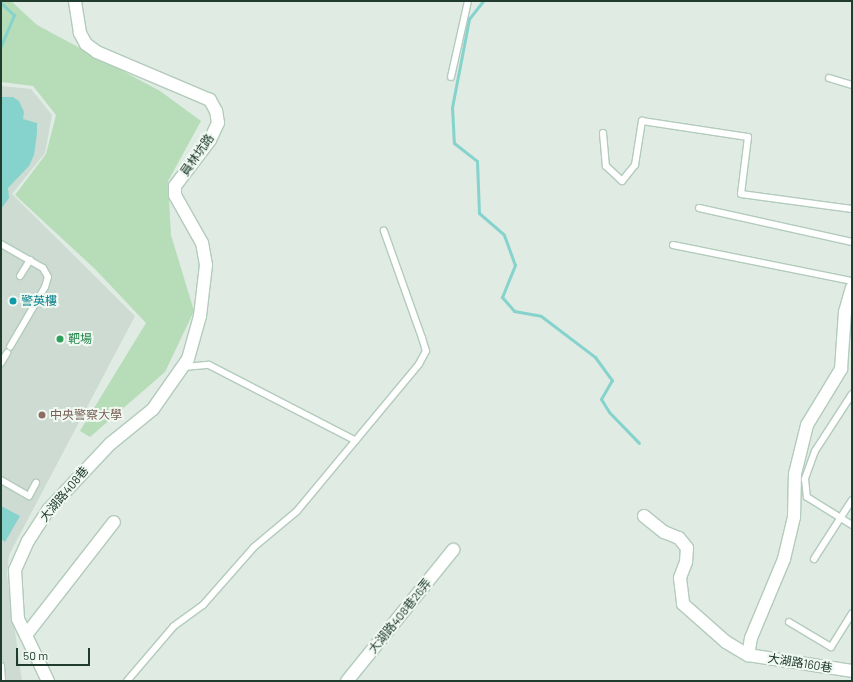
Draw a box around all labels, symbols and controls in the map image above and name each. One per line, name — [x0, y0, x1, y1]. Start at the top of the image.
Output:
street label: 員林坑路 — [177, 131, 217, 179]
place label: 警英樓 — [21, 294, 57, 308]
marker: 警英樓 — [8, 296, 18, 306]
place label: 靶場 — [68, 332, 92, 346]
marker: 靶場 — [55, 334, 65, 344]
place label: 中央警察大學 — [50, 408, 122, 422]
marker: 中央警察大學 — [37, 410, 47, 420]
street label: 大湖路408巷 — [37, 463, 91, 525]
street label: 大湖路408巷26弄 — [365, 576, 435, 656]
scale bar — [18, 640, 92, 666]
text: 50 m — [23, 648, 48, 662]
street label: 大湖路160巷 — [767, 651, 833, 675]

